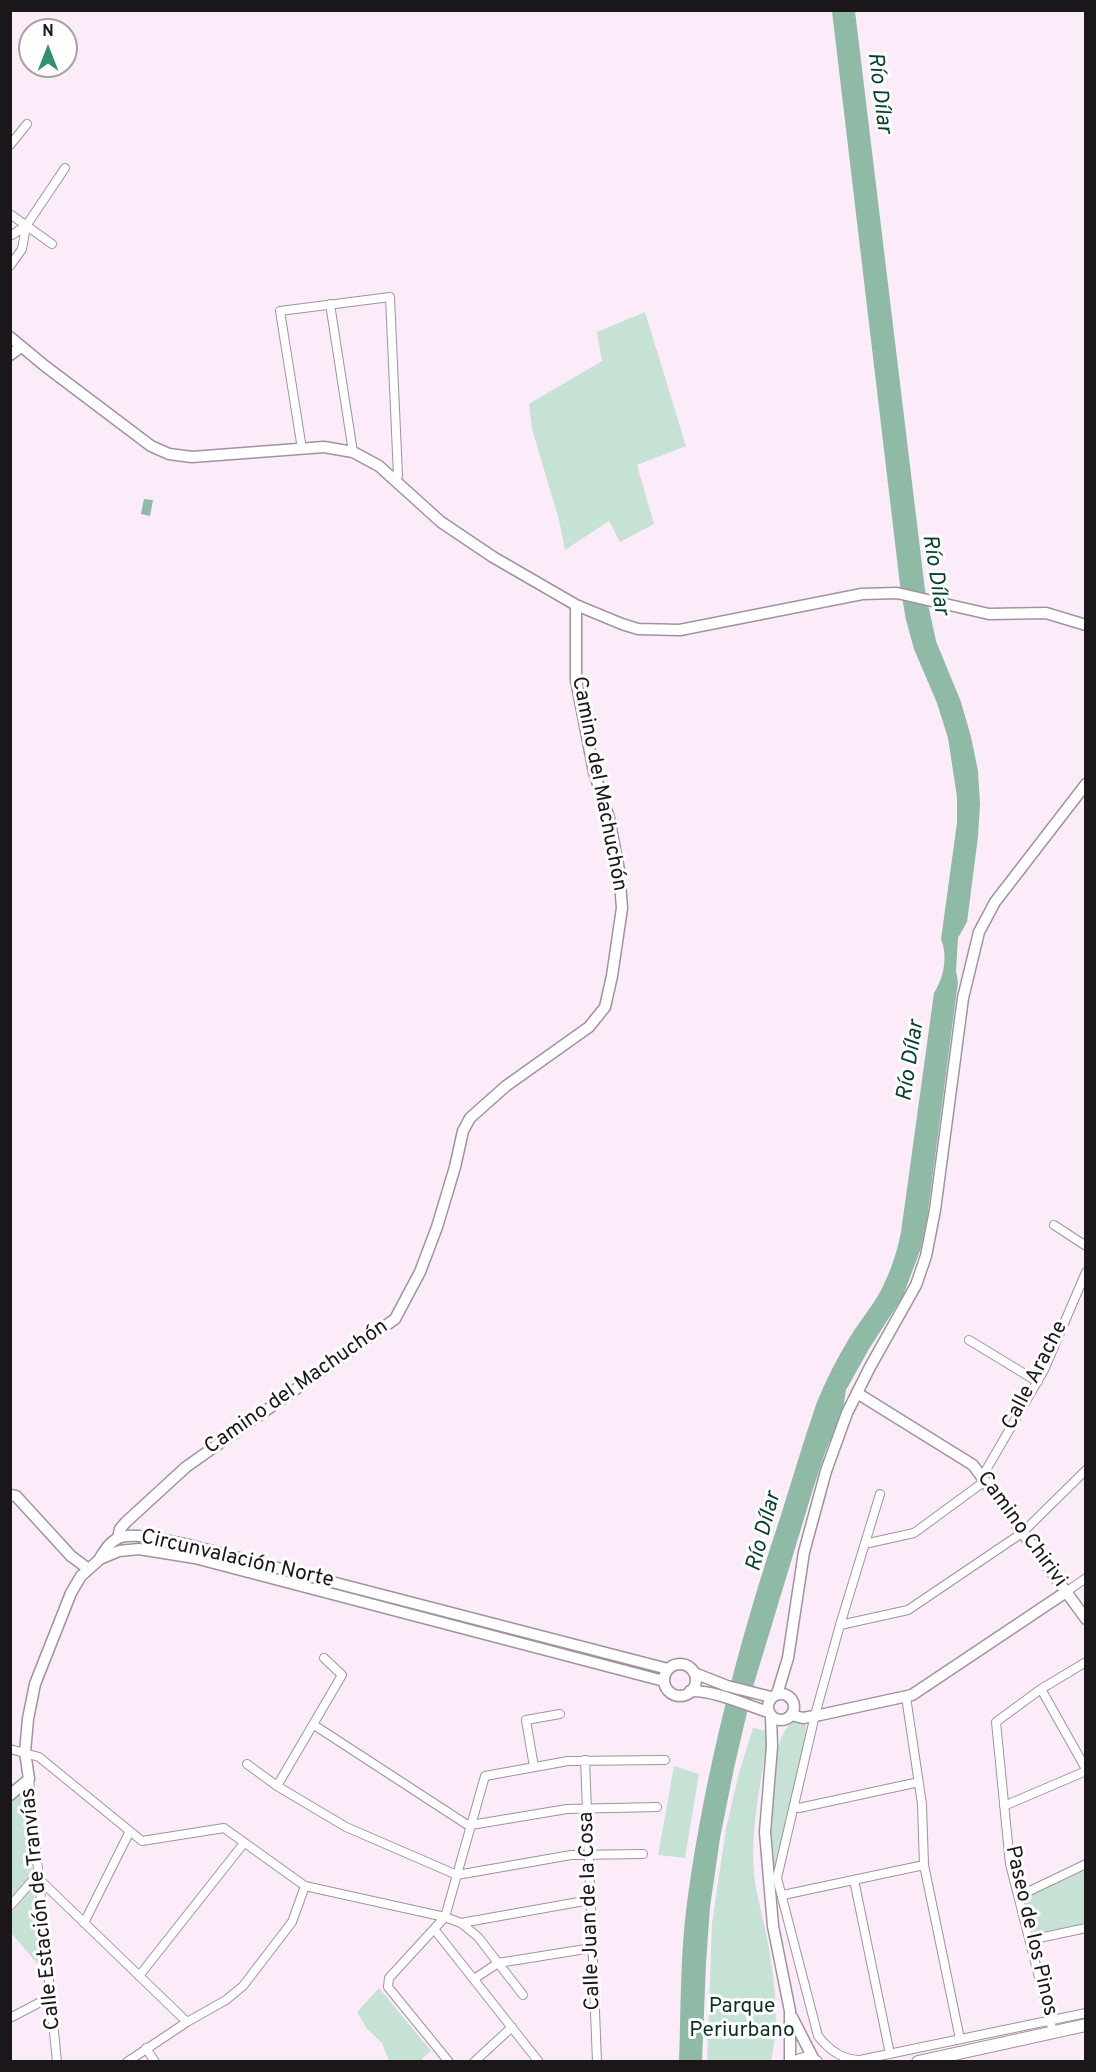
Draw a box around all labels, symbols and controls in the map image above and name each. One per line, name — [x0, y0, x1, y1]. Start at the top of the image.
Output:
north arrow — [18, 18, 78, 78]
text: N — [42, 22, 54, 42]
water label: Río Dílar — [860, 51, 896, 135]
water label: Río Dílar — [915, 533, 953, 617]
street label: Camino del Machuchón — [565, 675, 631, 893]
water label: Río Dílar — [893, 1019, 931, 1103]
street label: Camino del Machuchón — [200, 1315, 394, 1461]
street label: Calle Arache — [998, 1317, 1074, 1435]
street label: Camino Chirivi — [971, 1467, 1071, 1593]
water label: Río Dílar — [742, 1489, 788, 1575]
street label: Circunvalación Norte — [138, 1526, 336, 1594]
street label: Calle Estación de Tranvías — [17, 1787, 67, 2031]
street label: Calle Juan de la Cosa — [575, 1811, 607, 2011]
street label: Paseo de los Pinos — [998, 1844, 1062, 2018]
park label: Parque Periurbano — [689, 1995, 795, 2045]

